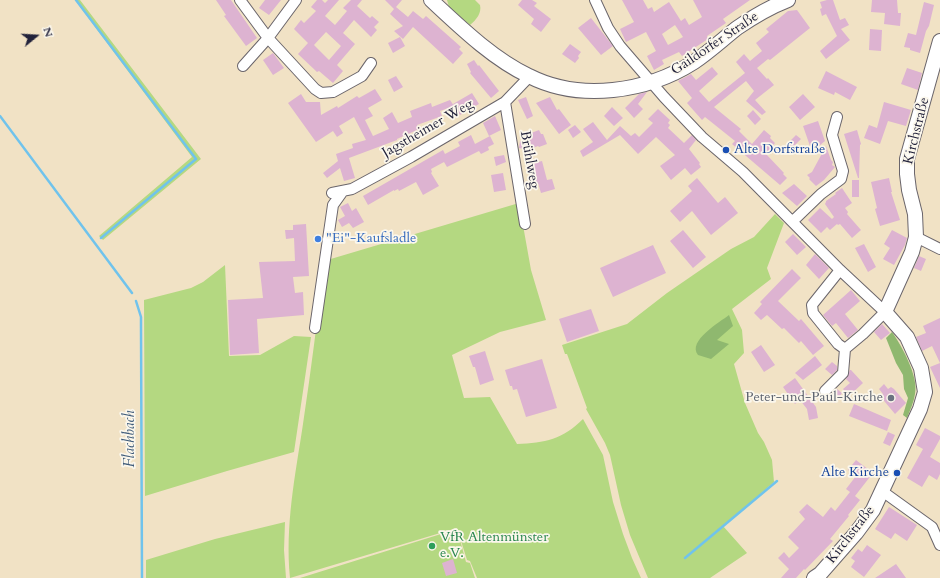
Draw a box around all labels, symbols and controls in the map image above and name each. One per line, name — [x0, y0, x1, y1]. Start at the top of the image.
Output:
street label: Gaildorfer Straße — [668, 9, 762, 79]
north arrow — [16, 16, 56, 56]
text: N — [39, 25, 56, 39]
street label: Jagstheimer Weg — [379, 96, 477, 162]
street label: Kirchstraße — [901, 96, 933, 166]
street label: Brühlweg — [516, 130, 542, 190]
place label: Alte Dorfstraße — [734, 142, 825, 158]
marker: Alte Dorfstraße — [721, 145, 731, 155]
place label: "Ei"-Kaufsladle — [326, 231, 416, 247]
marker: "Ei"-Kaufsladle — [313, 234, 323, 244]
place label: Peter-und-Paul-Kirche — [745, 390, 883, 406]
marker: Peter-und-Paul-Kirche — [886, 393, 896, 403]
water label: Flachbach — [122, 410, 140, 468]
place label: Alte Kirche — [821, 465, 889, 481]
marker: Alte Kirche — [892, 468, 902, 478]
street label: Kirchstraße — [823, 503, 879, 567]
place label: VfR Altenmünster e.V. — [440, 530, 548, 562]
marker: VfR Altenmünster e.V. — [427, 541, 437, 551]

